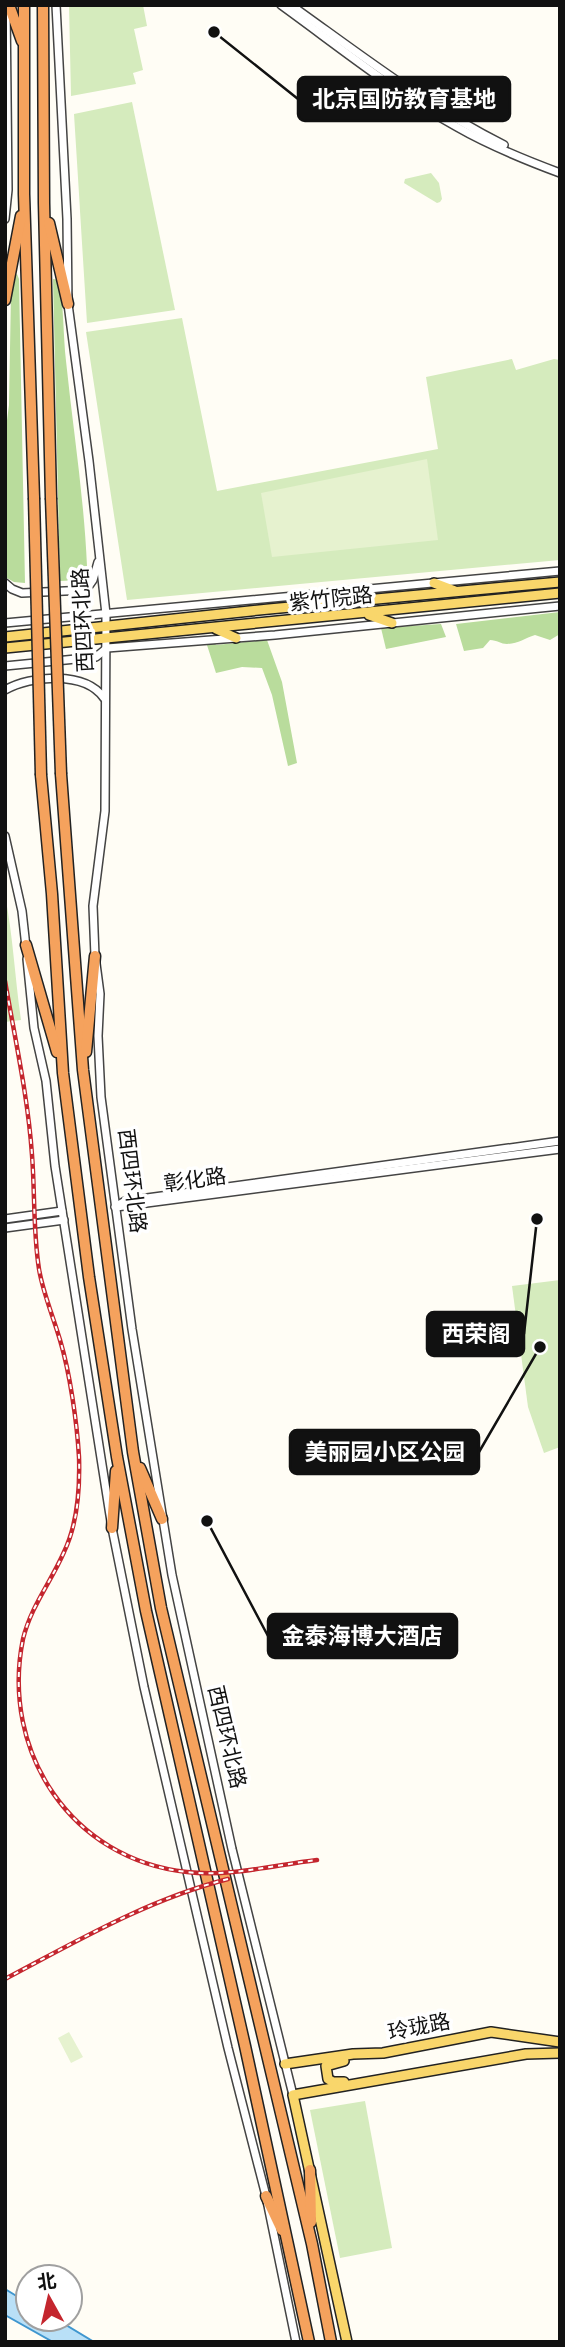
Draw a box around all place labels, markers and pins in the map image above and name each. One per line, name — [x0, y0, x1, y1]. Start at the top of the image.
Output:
callout: 北京国防教育基地 — [298, 77, 510, 121]
callout: 西荣阁 — [427, 1312, 524, 1356]
callout: 美丽园小区公园 — [290, 1430, 479, 1474]
callout: 金泰海博大酒店 — [268, 1614, 457, 1658]

